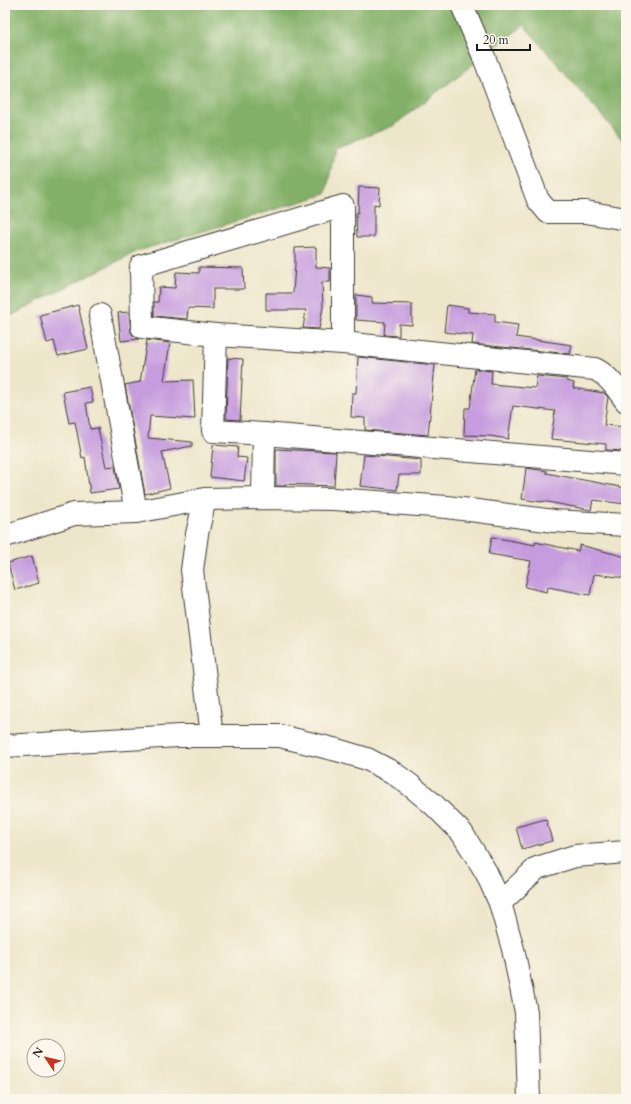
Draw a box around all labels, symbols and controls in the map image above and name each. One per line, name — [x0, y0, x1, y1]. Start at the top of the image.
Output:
scale bar — [477, 26, 530, 52]
text: 20 m — [483, 32, 510, 48]
north arrow — [26, 1038, 66, 1078]
text: N — [29, 1044, 47, 1061]

